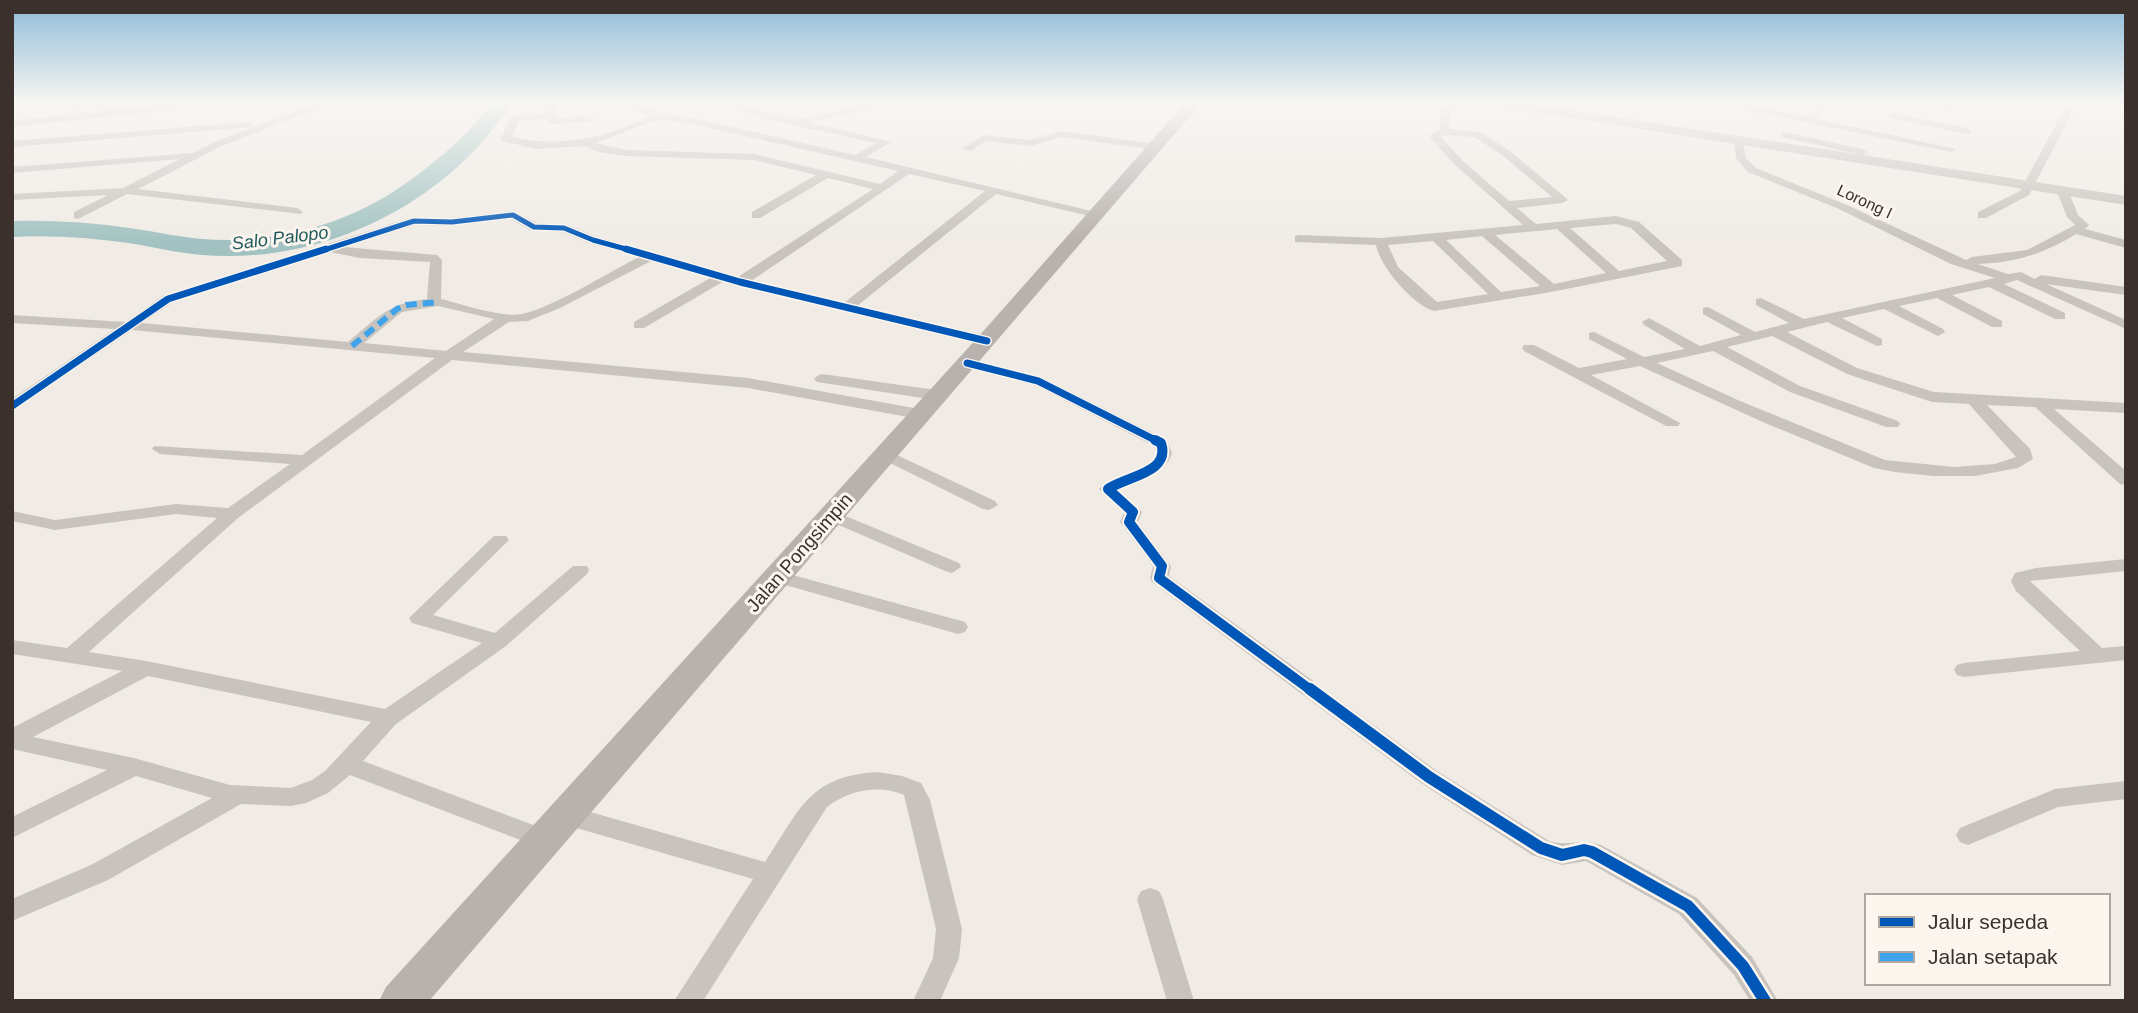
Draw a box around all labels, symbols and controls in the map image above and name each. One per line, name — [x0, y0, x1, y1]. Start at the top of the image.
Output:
street label: Lorong I — [1835, 181, 1895, 222]
water label: Salo Palopo — [231, 222, 329, 254]
street label: Jalan Pongsimpin — [742, 489, 857, 616]
legend — [1865, 894, 2110, 985]
text: Jalur sepeda — [1928, 910, 2049, 933]
text: Jalan setapak — [1928, 945, 2058, 968]

